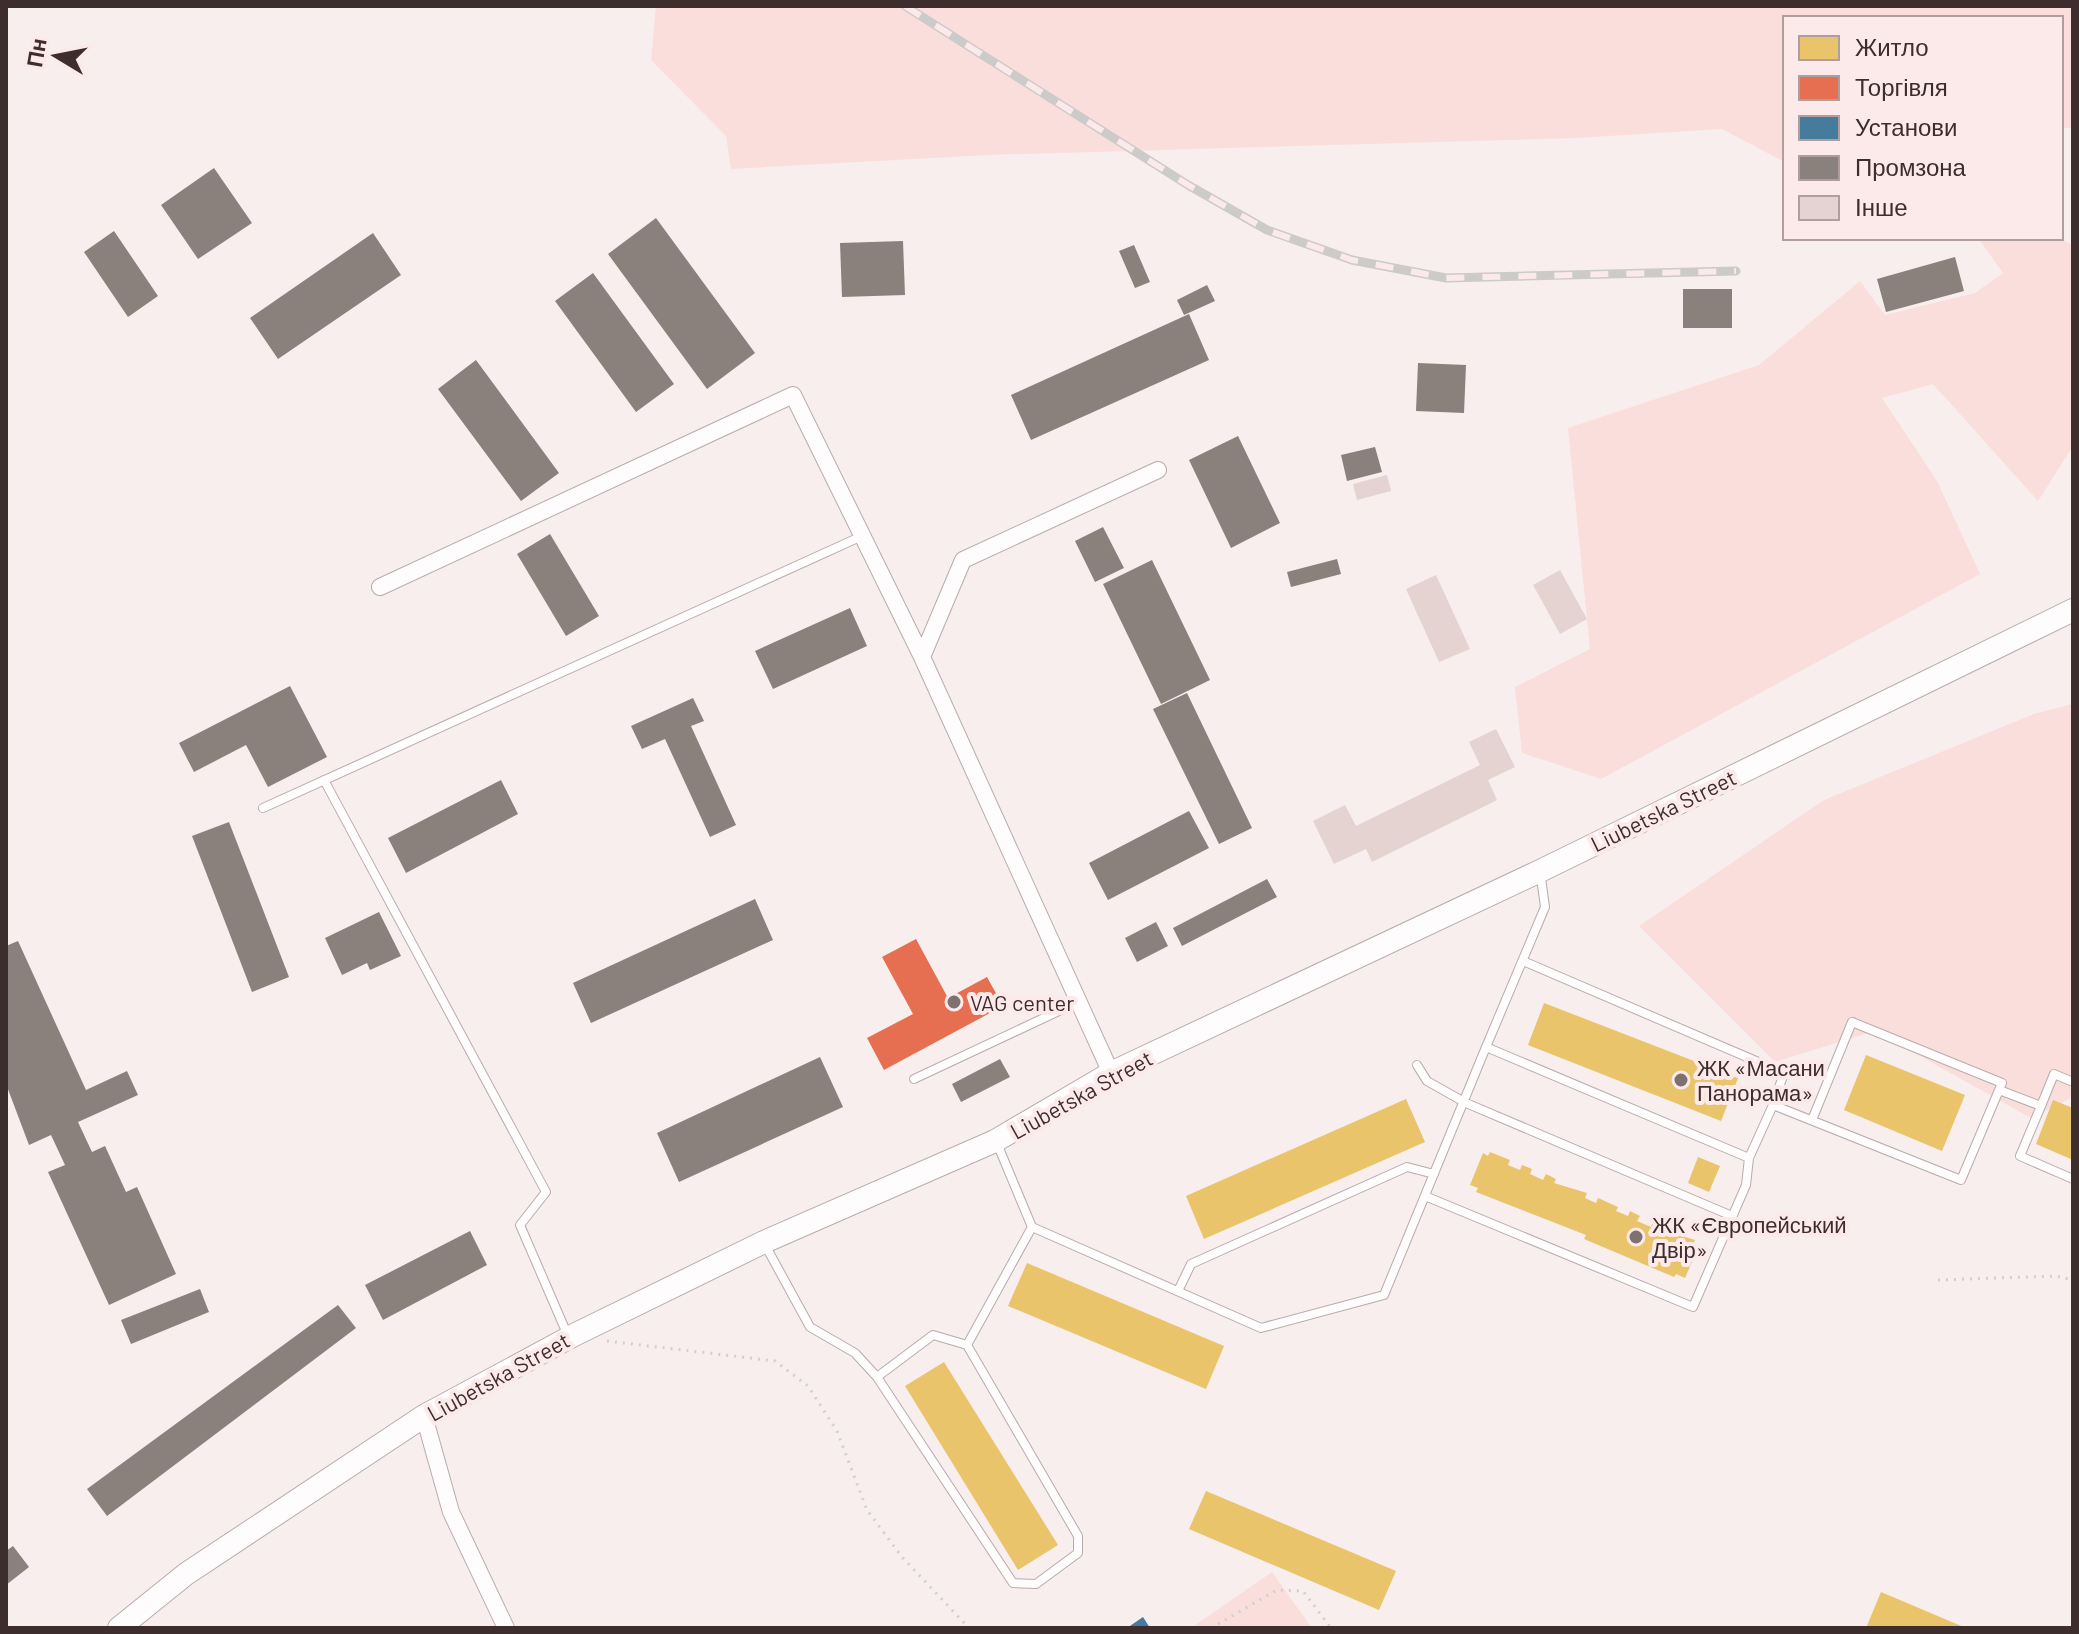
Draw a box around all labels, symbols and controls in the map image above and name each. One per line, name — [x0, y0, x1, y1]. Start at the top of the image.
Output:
north arrow — [16, 16, 96, 96]
legend — [1783, 16, 2063, 240]
text: Житло — [1855, 32, 1929, 61]
text: Пн — [20, 36, 51, 69]
text: Торгівля — [1855, 72, 1948, 101]
text: Установи — [1855, 112, 1957, 141]
text: Промзона — [1855, 152, 1967, 181]
text: Інше — [1855, 192, 1908, 221]
street label: Liubetska Street — [1586, 764, 1740, 856]
place label: VAG center — [970, 989, 1074, 1015]
marker: VAG center — [945, 993, 963, 1011]
street label: Liubetska Street — [1005, 1044, 1157, 1144]
place label: ЖК «Масани Панорама» — [1697, 1054, 1825, 1106]
marker: ЖК «Масани Панорама» — [1672, 1071, 1690, 1089]
place label: ЖК «Європейський Двір» — [1652, 1211, 1846, 1263]
marker: ЖК «Європейський Двір» — [1627, 1228, 1645, 1246]
street label: Liubetska Street — [422, 1326, 574, 1426]

